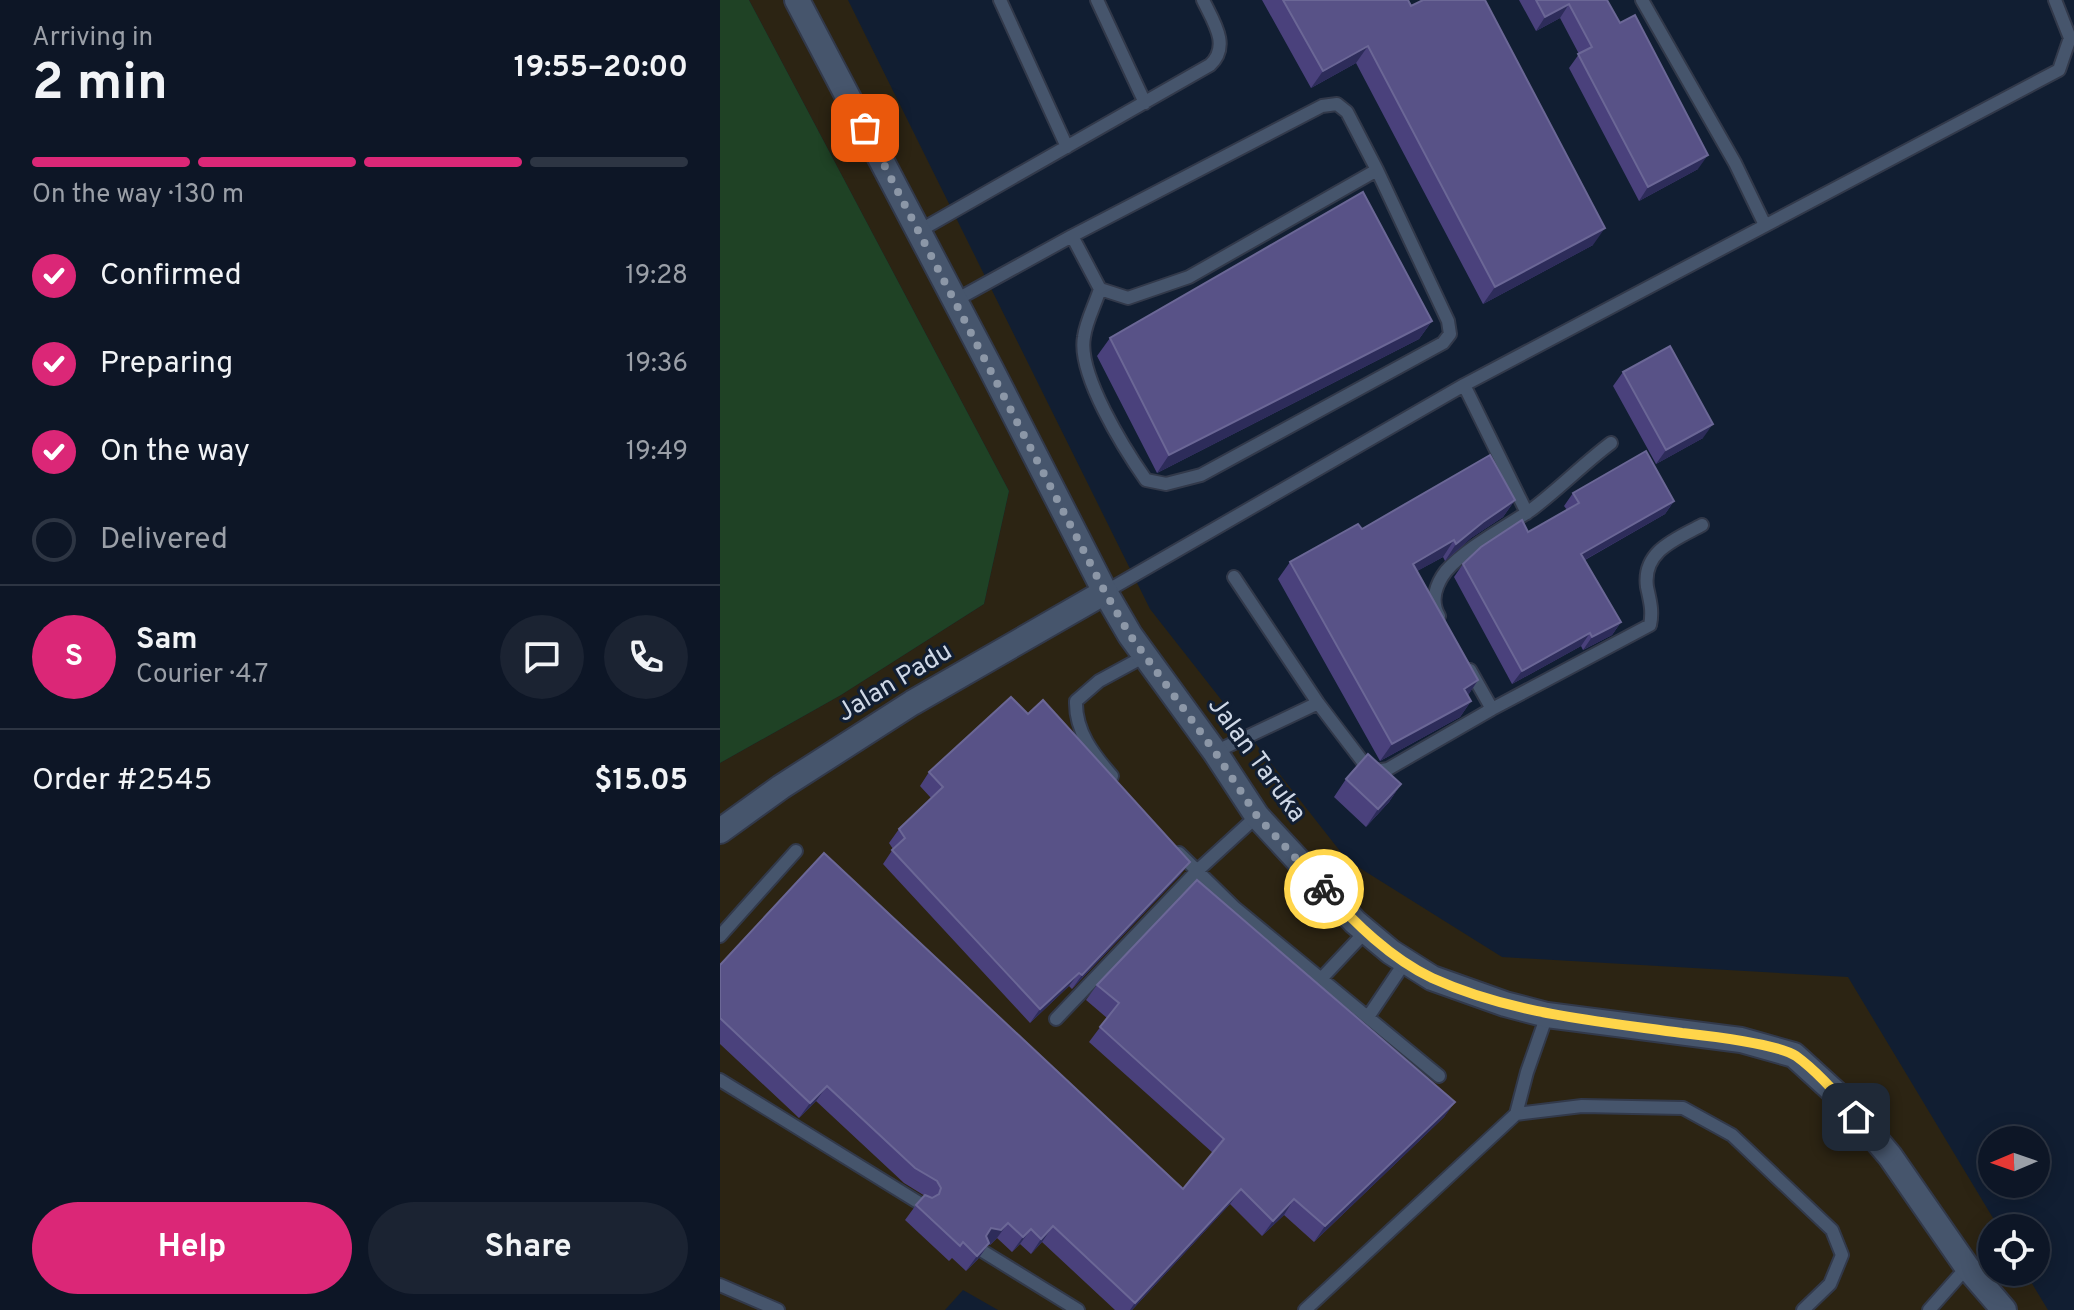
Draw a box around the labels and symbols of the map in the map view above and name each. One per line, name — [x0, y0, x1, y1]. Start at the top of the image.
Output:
pin — [831, 94, 899, 162]
street label: Jalan Padu — [831, 636, 959, 730]
street label: Jalan Taruka — [1199, 691, 1313, 829]
courier — [1284, 849, 1364, 929]
pin — [1822, 1083, 1890, 1151]
north arrow — [1978, 1126, 2050, 1198]

